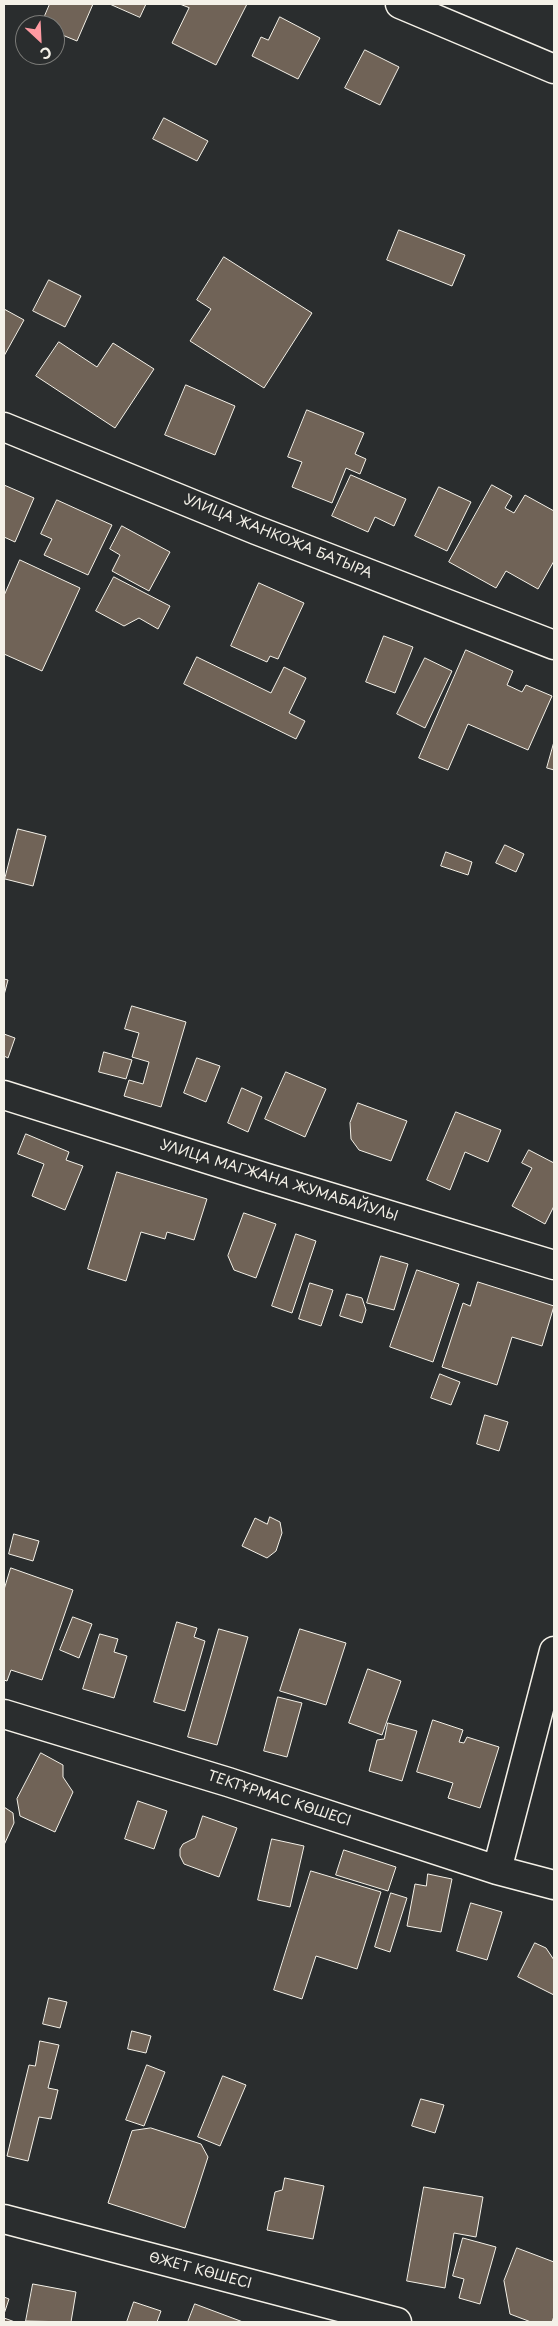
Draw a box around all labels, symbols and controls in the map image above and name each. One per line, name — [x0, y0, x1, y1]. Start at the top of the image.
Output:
north arrow — [15, 15, 65, 65]
text: С — [37, 41, 55, 65]
street label: УЛИЦА ЖАНКОЖА БАТЫРА — [181, 491, 375, 583]
street label: УЛИЦА МАГЖАНА ЖУМАБАЙУЛЫ — [158, 1137, 400, 1225]
street label: ТЕКТҰРМАС КӨШЕСІ — [205, 1768, 353, 1830]
street label: ӨЖЕТ КӨШЕСІ — [147, 2249, 253, 2293]

